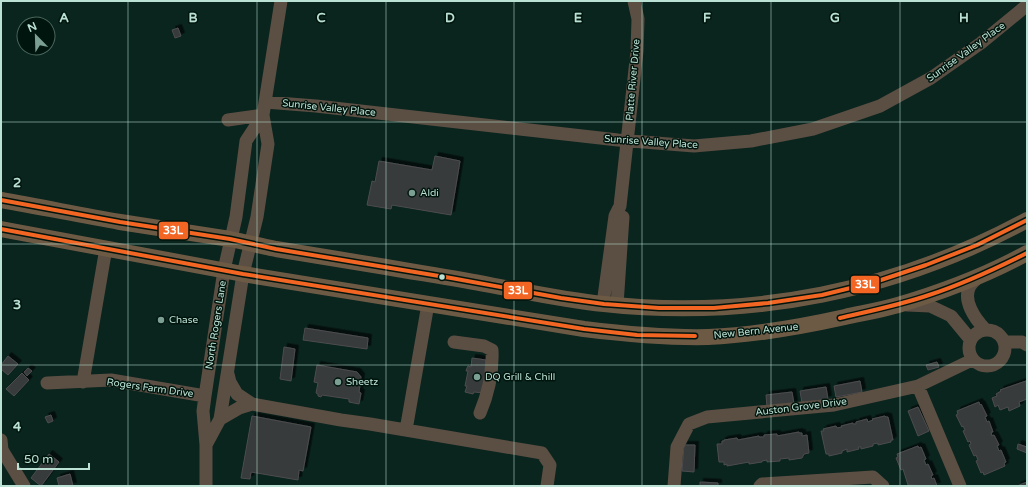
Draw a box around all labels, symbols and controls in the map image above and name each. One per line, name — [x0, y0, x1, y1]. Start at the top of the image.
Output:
text: A — [59, 10, 69, 26]
text: B — [188, 10, 198, 26]
text: C — [316, 10, 326, 26]
text: D — [445, 10, 455, 26]
text: E — [574, 10, 582, 26]
text: F — [703, 10, 711, 26]
text: G — [830, 10, 840, 26]
text: H — [959, 10, 969, 26]
north arrow — [16, 16, 56, 56]
street label: Sunrise Valley Place — [924, 19, 1008, 84]
text: N — [26, 20, 39, 35]
street label: Platte River Drive — [623, 38, 643, 121]
street label: Sunrise Valley Place — [282, 97, 377, 119]
street label: Sunrise Valley Place — [604, 133, 699, 151]
text: 2 — [13, 175, 21, 191]
place label: Aldi — [420, 187, 439, 199]
marker: Aldi — [407, 188, 417, 198]
line badge: 33L — [158, 221, 189, 240]
text: 33L — [163, 224, 184, 237]
unlabelled marker — [437, 272, 447, 282]
line badge: 33L — [850, 275, 880, 294]
text: 33L — [855, 278, 876, 291]
street label: North Rogers Lane — [203, 279, 229, 370]
line badge: 33L — [503, 281, 533, 300]
text: 33L — [508, 284, 529, 297]
text: 3 — [13, 297, 21, 313]
place label: Chase — [169, 314, 198, 326]
marker: Chase — [156, 315, 166, 325]
street label: New Bern Avenue — [713, 321, 799, 341]
place label: DQ Grill & Chill — [485, 371, 555, 383]
marker: DQ Grill & Chill — [472, 372, 482, 382]
street label: Rogers Farm Drive — [106, 376, 195, 400]
place label: Sheetz — [346, 376, 378, 388]
marker: Sheetz — [333, 377, 343, 387]
street label: Auston Grove Drive — [755, 395, 848, 419]
text: 4 — [13, 419, 22, 435]
scale bar — [18, 445, 89, 471]
text: 50 m — [24, 452, 53, 466]

